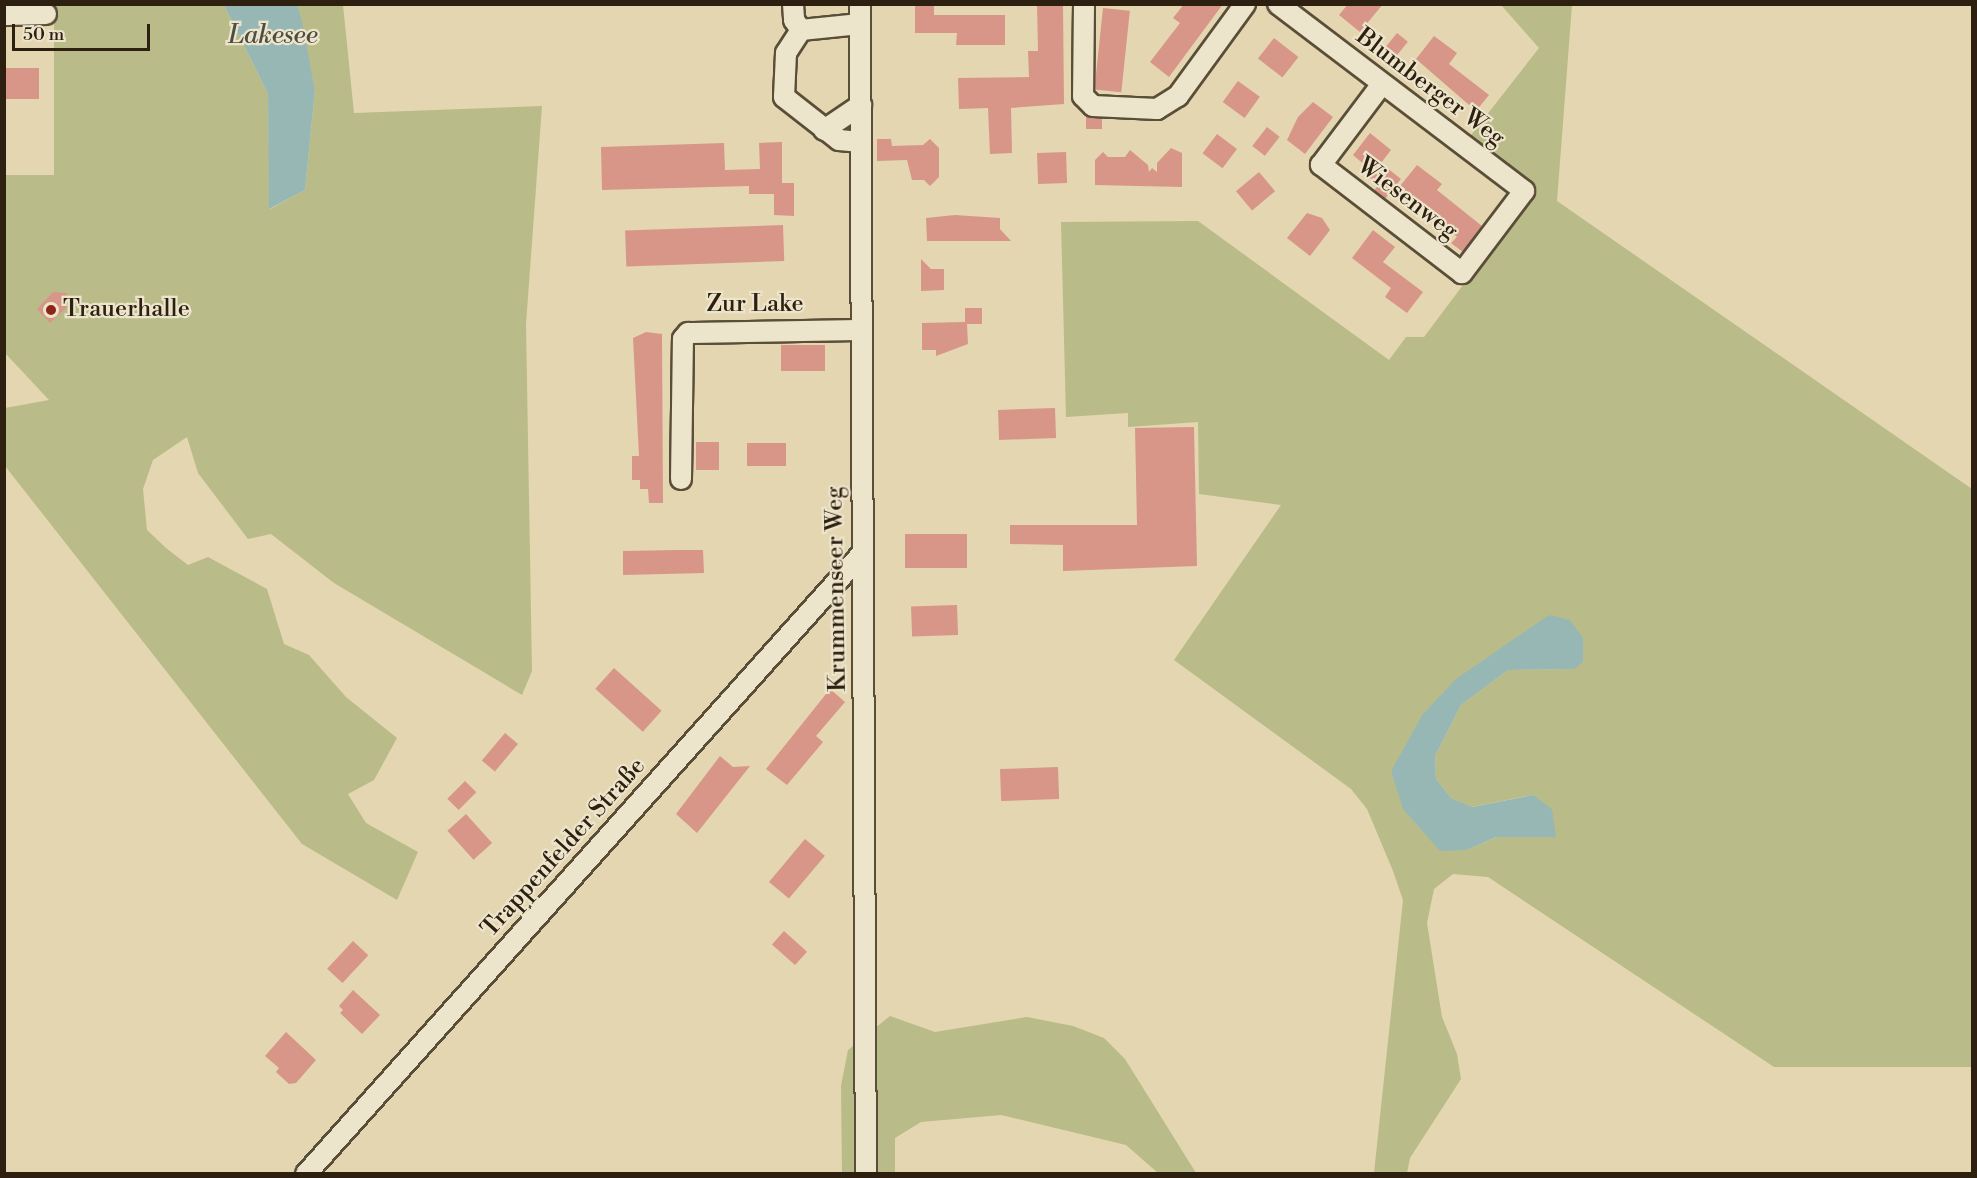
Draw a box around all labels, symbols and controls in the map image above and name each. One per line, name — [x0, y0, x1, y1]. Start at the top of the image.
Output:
scale bar — [15, 12, 153, 50]
water label: Lakesee — [228, 20, 318, 52]
text: 50 m — [23, 23, 64, 46]
street label: Blumberger Weg — [1350, 23, 1510, 153]
street label: Wiesenweg — [1351, 152, 1463, 246]
street label: Zur Lake — [706, 291, 804, 319]
place label: Trauerhalle — [63, 296, 190, 324]
marker: Trauerhalle — [44, 303, 58, 317]
street label: Krummenseer Weg — [821, 486, 853, 692]
street label: Trappenfelder Straße — [476, 752, 652, 944]

